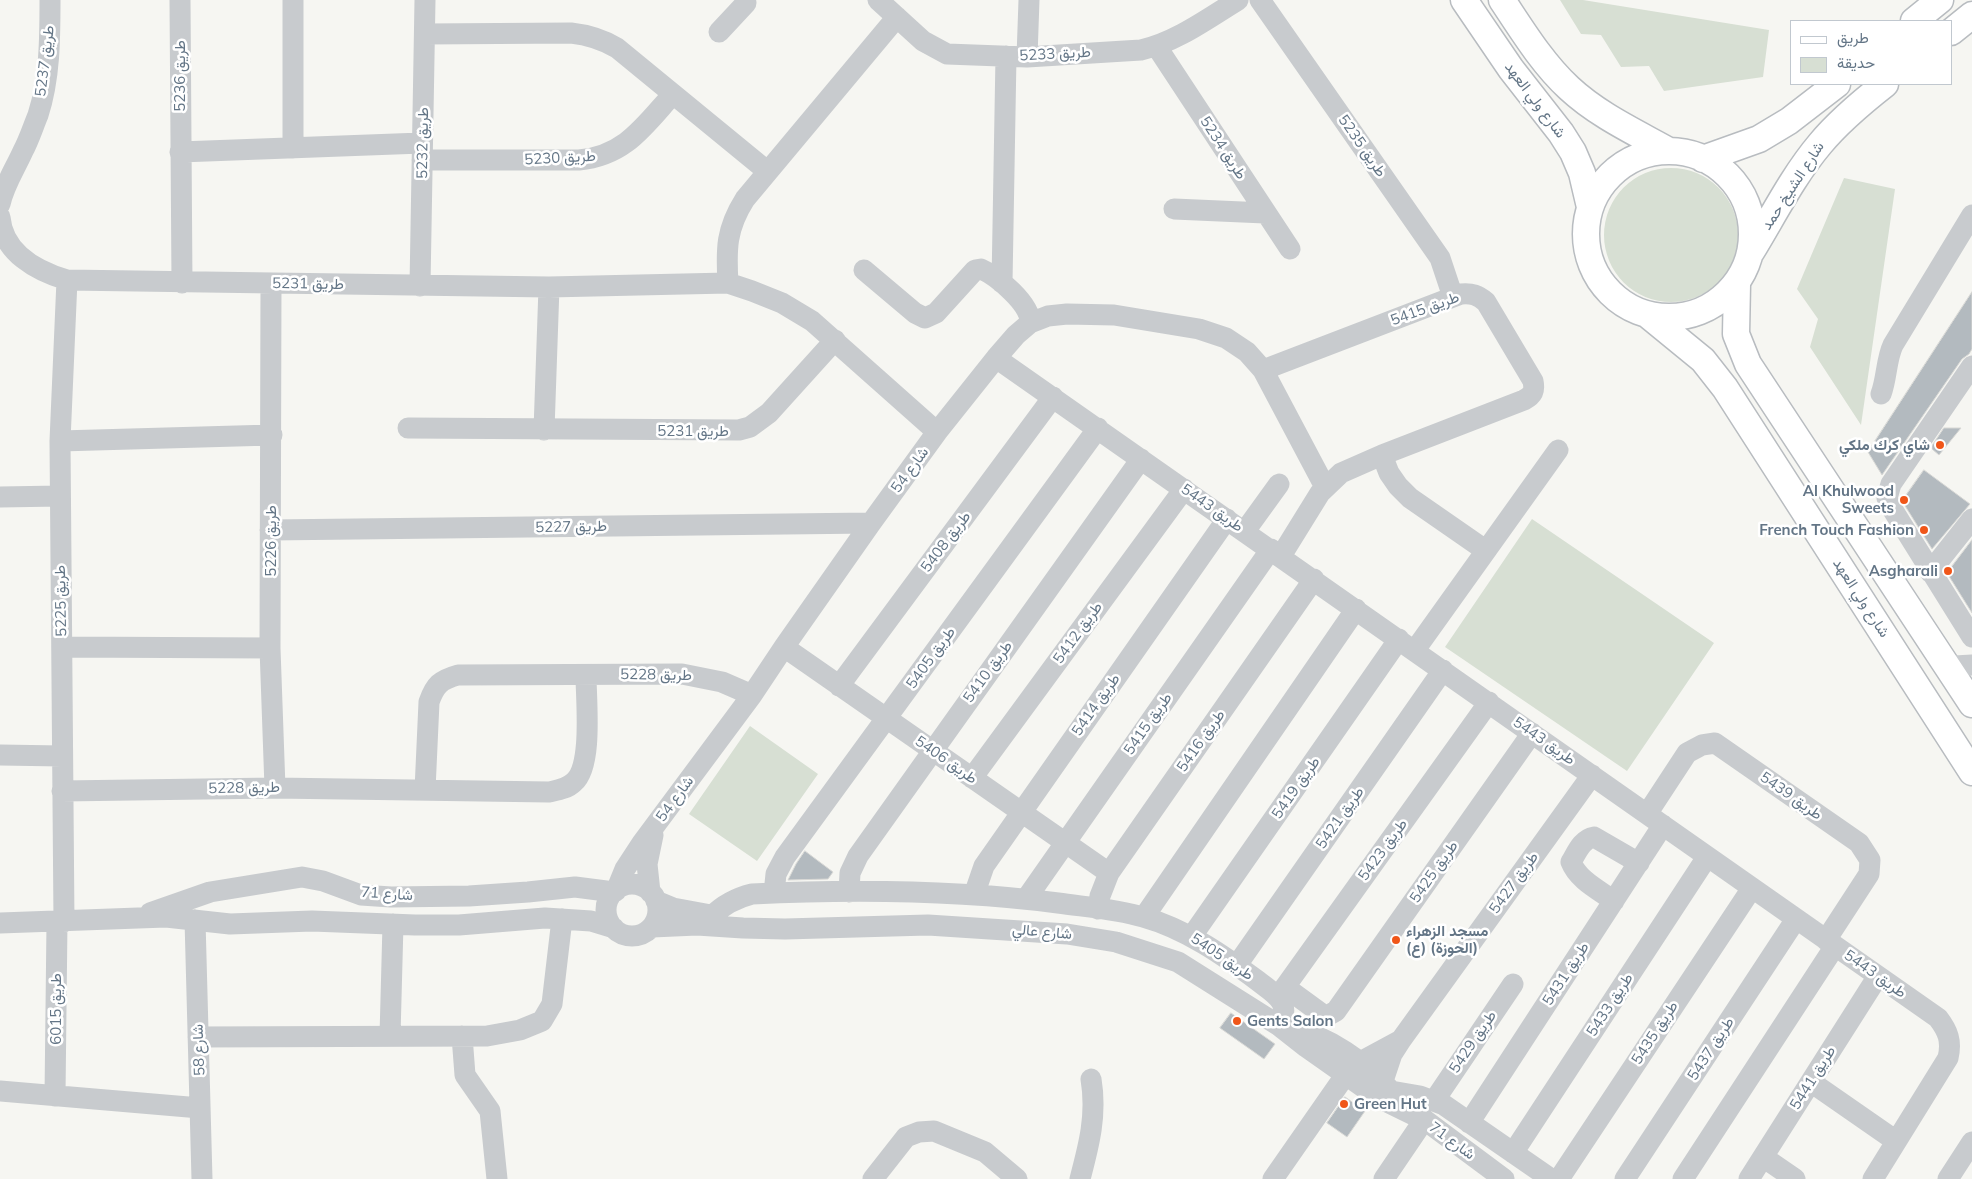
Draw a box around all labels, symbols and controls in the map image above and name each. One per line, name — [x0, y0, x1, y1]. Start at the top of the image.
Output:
legend — [1790, 20, 1952, 85]
street label: طريق 5237 — [32, 24, 58, 98]
text: طريق — [1837, 28, 1869, 47]
street label: طريق 5236 — [171, 40, 189, 112]
street label: طريق 5233 — [1019, 43, 1091, 65]
text: حديقة — [1837, 53, 1875, 72]
street label: شارع ولي العهد — [1501, 58, 1569, 142]
street label: طريق 5232 — [413, 107, 433, 179]
street label: طريق 5235 — [1334, 111, 1390, 181]
street label: طريق 5234 — [1196, 113, 1250, 183]
street label: شارع الشيخ حمد — [1758, 138, 1828, 234]
street label: طريق 5230 — [524, 147, 596, 169]
street label: طريق 5231 — [272, 274, 344, 294]
street label: طريق 5415 — [1388, 288, 1462, 330]
street label: طريق 5231 — [657, 422, 729, 440]
place label: شاي كرك ملكي — [1839, 436, 1930, 454]
marker: شاي كرك ملكي — [1934, 439, 1946, 451]
street label: شارع 54 — [887, 444, 933, 496]
street label: طريق 5443 — [1177, 480, 1247, 536]
place label: Al Khulwood Sweets — [1803, 482, 1894, 517]
marker: Al Khulwood Sweets — [1898, 494, 1910, 506]
street label: طريق 5226 — [262, 505, 280, 577]
street label: طريق 5408 — [917, 508, 975, 576]
street label: طريق 5227 — [535, 517, 607, 537]
place label: French Touch Fashion — [1759, 521, 1914, 539]
marker: French Touch Fashion — [1918, 524, 1930, 536]
street label: شارع ولي العهد — [1829, 555, 1893, 641]
place label: Asgharali — [1869, 562, 1938, 580]
street label: طريق 5225 — [51, 565, 71, 637]
marker: Asgharali — [1942, 565, 1954, 577]
street label: طريق 5412 — [1050, 599, 1106, 667]
street label: طريق 5405 — [903, 624, 959, 692]
street label: طريق 5410 — [960, 638, 1016, 706]
street label: طريق 5228 — [620, 665, 692, 685]
street label: طريق 5414 — [1068, 670, 1124, 740]
street label: طريق 5415 — [1120, 689, 1176, 759]
street label: طريق 5416 — [1173, 706, 1229, 776]
street label: طريق 5443 — [1509, 713, 1579, 769]
street label: طريق 5406 — [911, 732, 981, 788]
street label: طريق 5419 — [1268, 753, 1324, 823]
street label: طريق 5439 — [1756, 768, 1826, 824]
street label: شارع 54 — [652, 773, 698, 825]
street label: طريق 5228 — [208, 778, 280, 798]
street label: طريق 5421 — [1312, 783, 1368, 853]
street label: طريق 5423 — [1355, 816, 1411, 884]
street label: طريق 5425 — [1406, 837, 1462, 907]
street label: طريق 5427 — [1486, 849, 1542, 917]
street label: شارع 71 — [360, 883, 414, 905]
street label: شارع عالي — [1011, 920, 1073, 944]
place label: مسجد الزهراء (ع) (الحوزة) — [1406, 922, 1488, 957]
street label: طريق 5405 — [1187, 929, 1257, 985]
marker: مسجد الزهراء (ع) (الحوزة) — [1390, 934, 1402, 946]
street label: طريق 5431 — [1539, 939, 1593, 1009]
street label: طريق 5443 — [1840, 946, 1910, 1002]
street label: طريق 5433 — [1583, 970, 1637, 1040]
street label: طريق 6015 — [47, 973, 65, 1045]
street label: طريق 5435 — [1628, 998, 1682, 1068]
street label: طريق 5429 — [1445, 1007, 1501, 1077]
place label: Gents Salon — [1247, 1012, 1333, 1030]
street label: طريق 5437 — [1684, 1014, 1738, 1084]
marker: Gents Salon — [1231, 1015, 1243, 1027]
street label: شارع 58 — [189, 1024, 209, 1076]
street label: طريق 5441 — [1786, 1043, 1840, 1113]
place label: Green Hut — [1354, 1095, 1427, 1113]
marker: Green Hut — [1338, 1098, 1350, 1110]
street label: شارع 71 — [1426, 1118, 1478, 1164]

